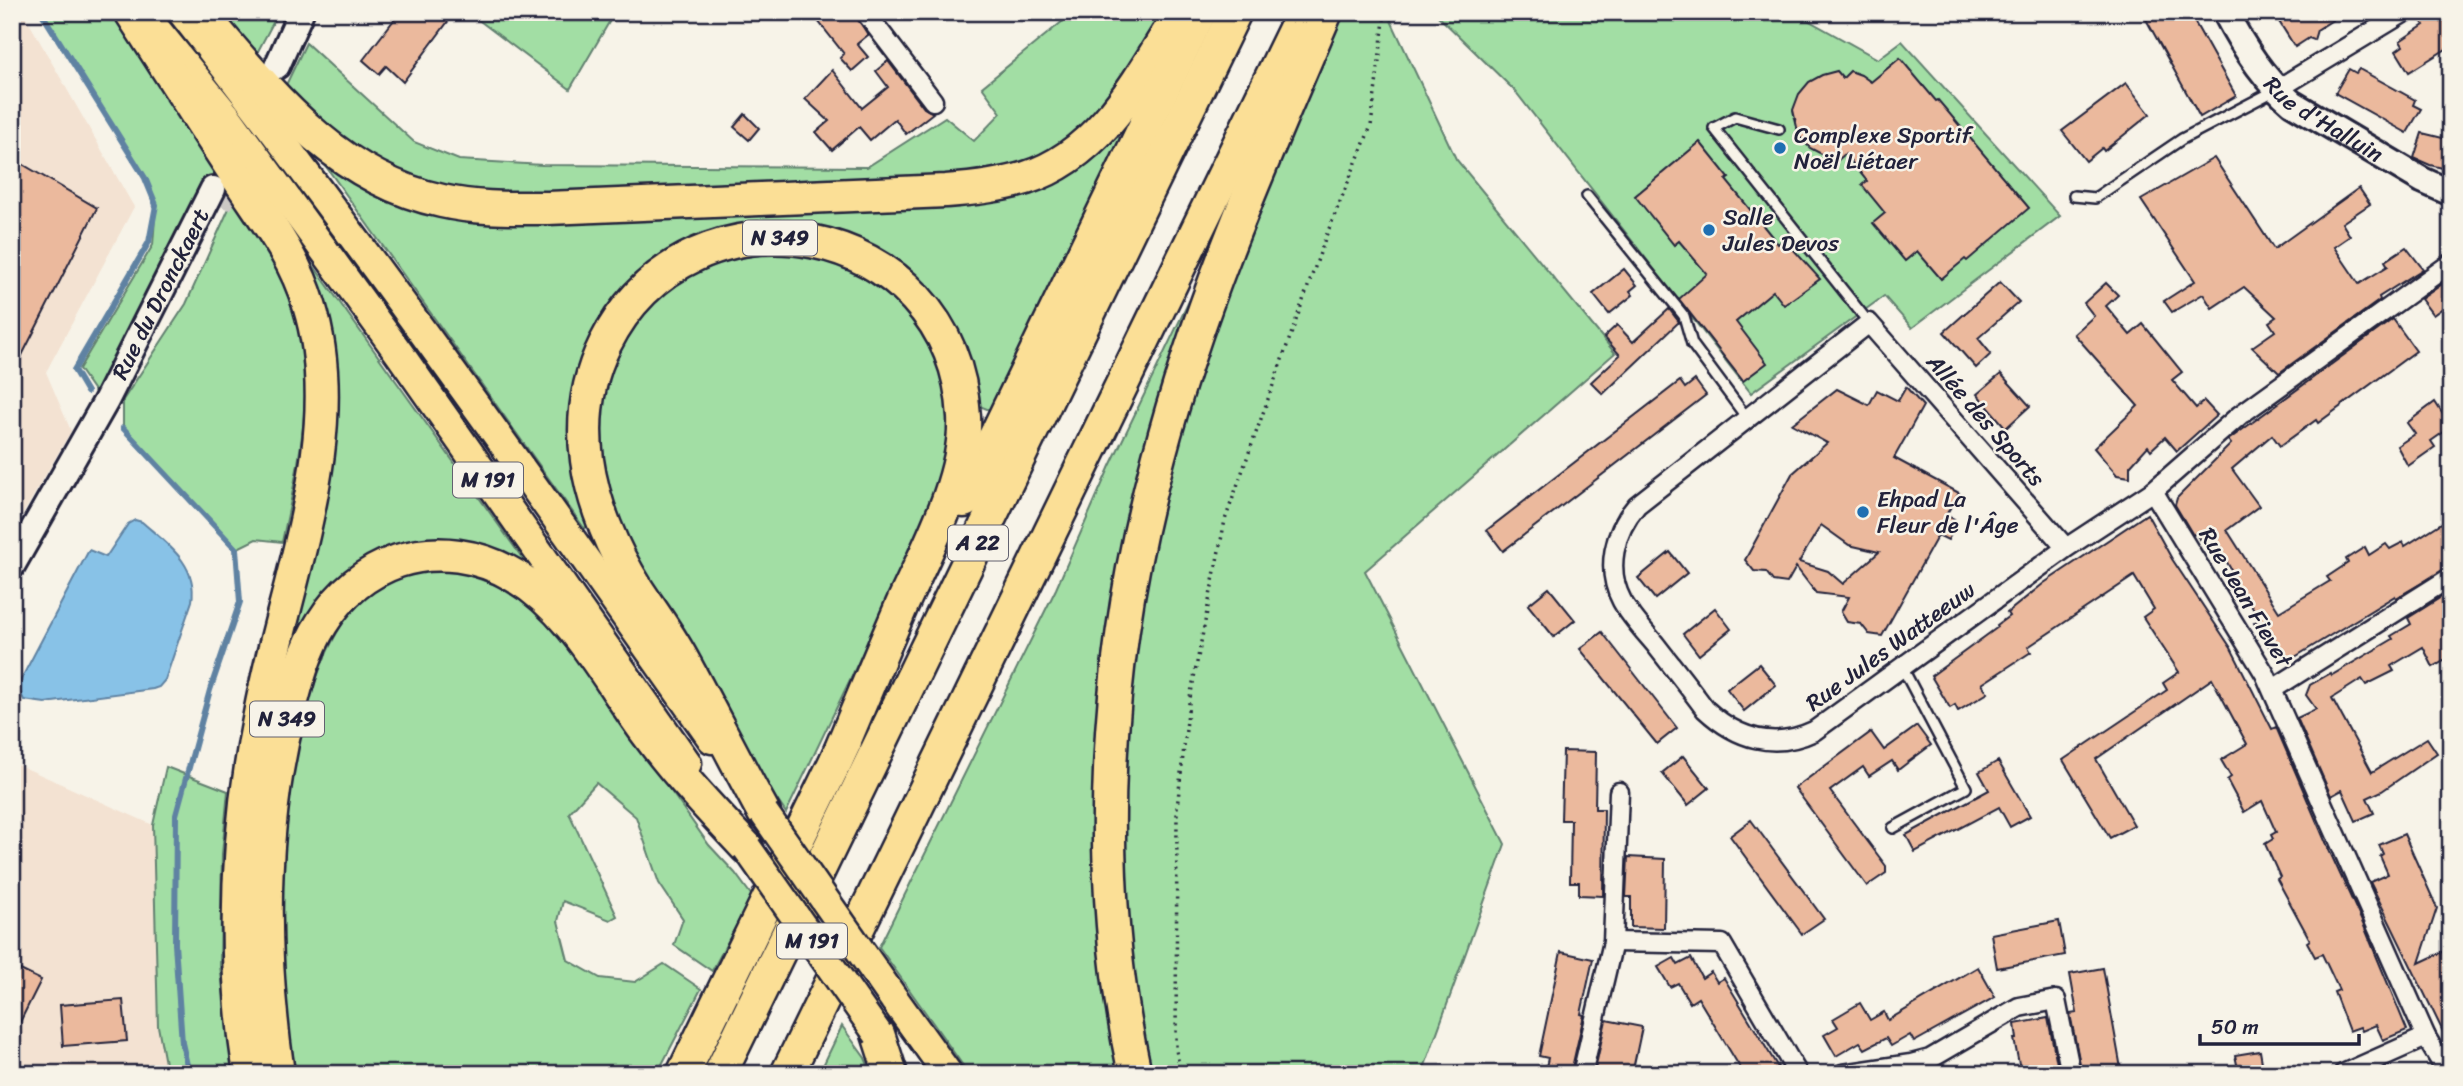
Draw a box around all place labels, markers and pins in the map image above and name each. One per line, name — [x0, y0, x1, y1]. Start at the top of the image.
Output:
place label: Complexe Sportif Noël Liétaer — [1794, 115, 1974, 182]
marker: Complexe Sportif Noël Liétaer — [1772, 140, 1788, 156]
place label: Salle Jules Devos — [1722, 197, 1839, 264]
marker: Salle Jules Devos — [1701, 222, 1717, 238]
place label: Ehpad La Fleur de l'Âge — [1877, 479, 2019, 546]
marker: Ehpad La Fleur de l'Âge — [1855, 504, 1871, 520]

